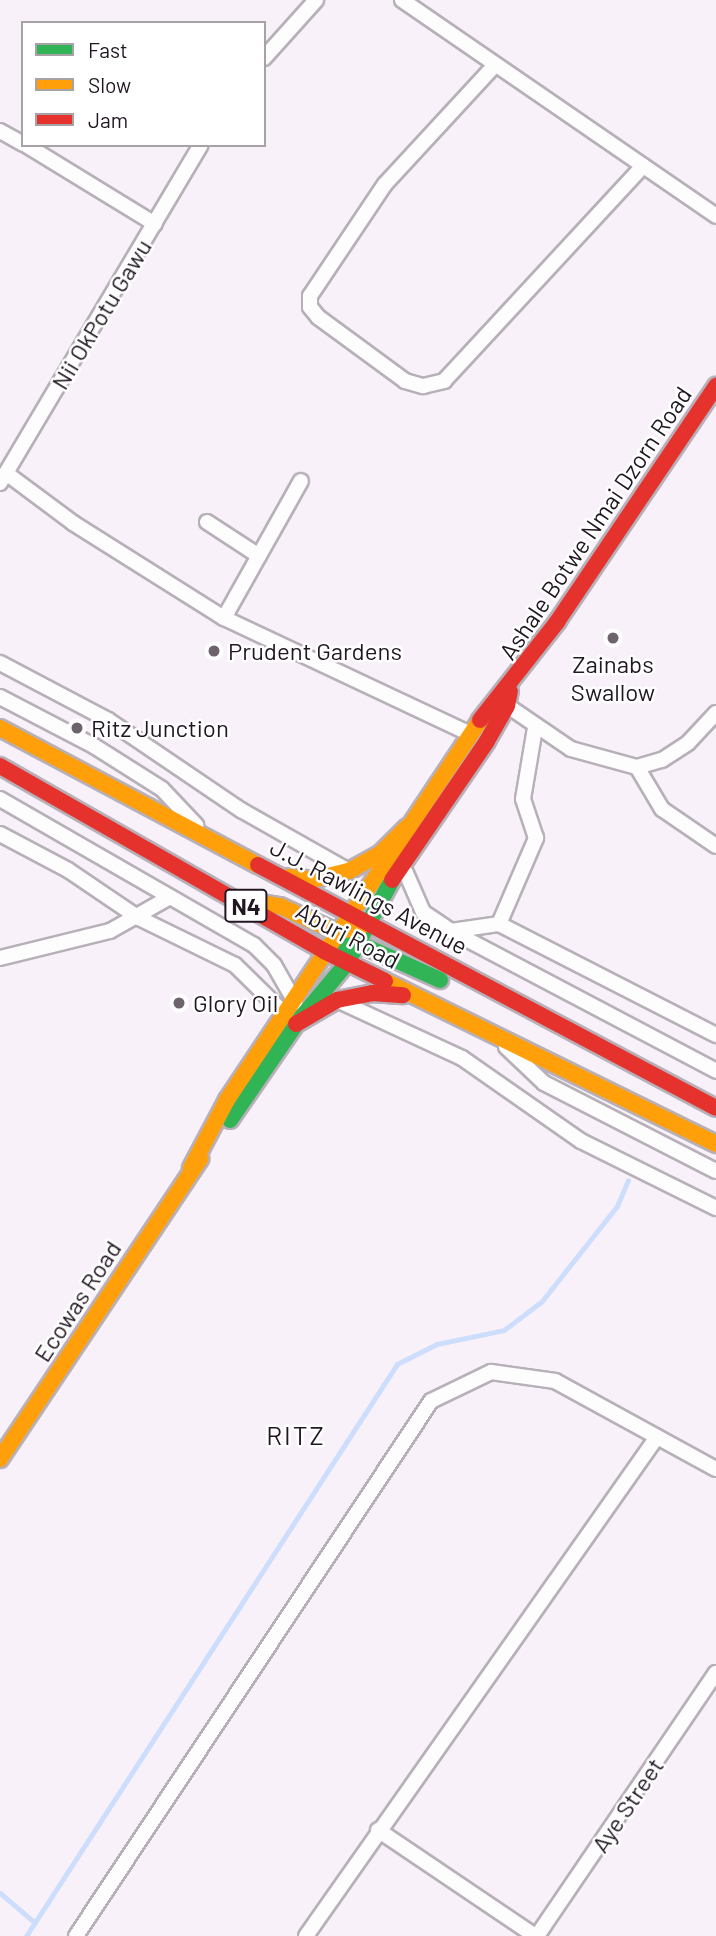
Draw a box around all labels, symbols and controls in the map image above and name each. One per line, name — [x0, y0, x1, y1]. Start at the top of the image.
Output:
legend — [21, 21, 266, 147]
text: Fast — [88, 37, 128, 62]
text: Slow — [88, 72, 131, 97]
text: Jam — [88, 107, 128, 132]
street label: Nii OkPotu Gawu — [45, 234, 157, 394]
street label: Ashale Botwe Nmai Dzorn Road — [493, 381, 697, 665]
marker: Zainabs Swallow — [605, 630, 621, 646]
place label: Prudent Gardens — [228, 637, 402, 665]
marker: Prudent Gardens — [206, 643, 222, 659]
place label: Zainabs Swallow — [571, 650, 655, 706]
place label: Ritz Junction — [91, 714, 229, 742]
marker: Ritz Junction — [69, 720, 85, 736]
street label: J.J. Rawlings Avenue — [265, 832, 473, 960]
road number: N4 — [223, 886, 269, 925]
street label: Aburi Road — [291, 896, 405, 974]
place label: Glory Oil — [193, 989, 278, 1017]
marker: Glory Oil — [171, 995, 187, 1011]
street label: Ecowas Road — [27, 1235, 127, 1367]
district label: RITZ — [267, 1419, 325, 1451]
street label: Aye Street — [585, 1752, 669, 1858]

